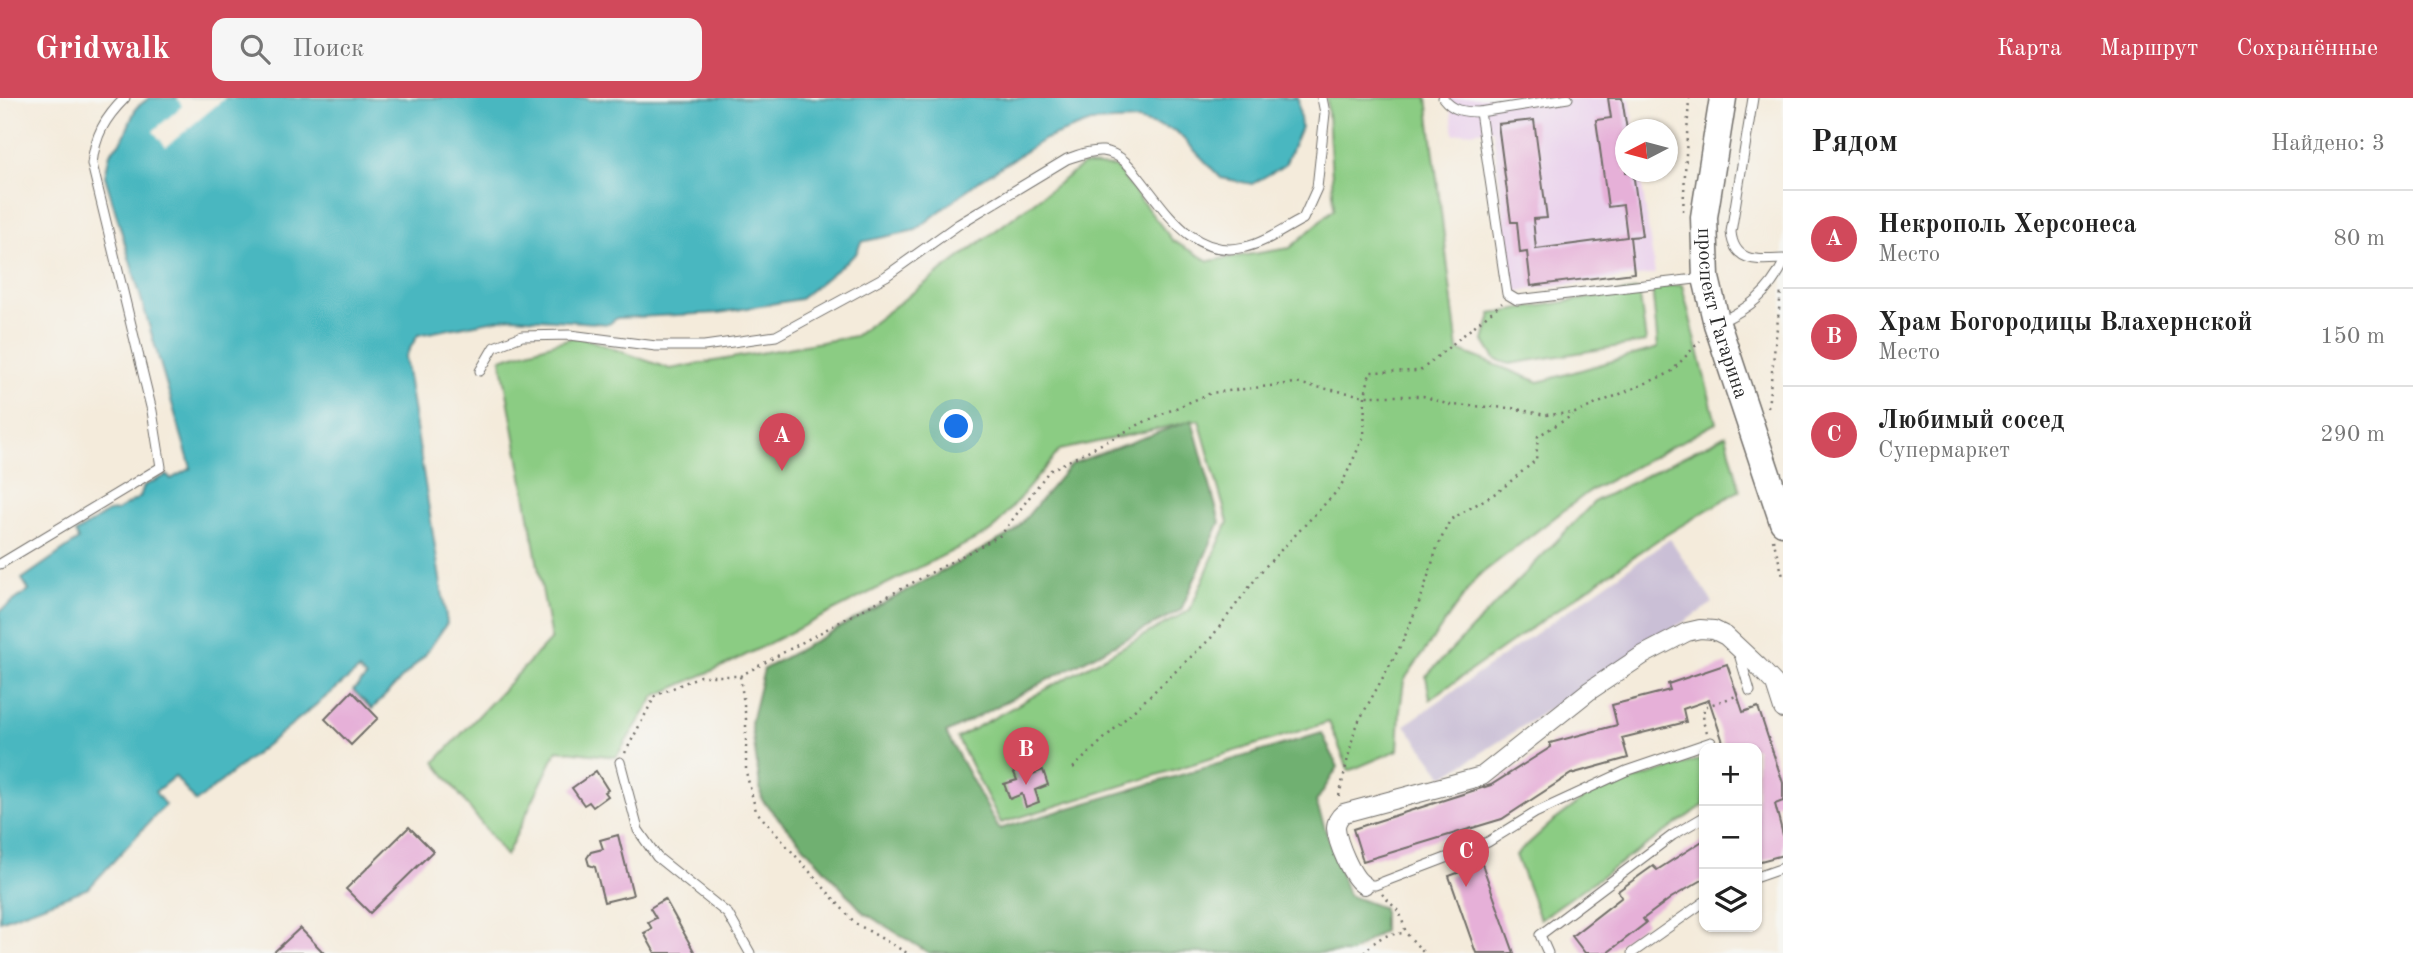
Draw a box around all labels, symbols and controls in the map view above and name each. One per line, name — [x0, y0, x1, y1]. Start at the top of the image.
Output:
search box — [212, 18, 702, 81]
icon: search — [236, 30, 274, 68]
text: Gridwalk — [35, 33, 170, 66]
text: Поиск — [292, 36, 364, 62]
text: Карта — [1997, 37, 2062, 61]
text: Маршрут — [2100, 37, 2198, 61]
text: Сохранённые — [2236, 37, 2378, 61]
north arrow — [1615, 119, 1678, 182]
text: Рядом — [1811, 128, 1898, 158]
text: Найдено: 3 — [2271, 132, 2385, 155]
text: Некрополь Херсонеса — [1878, 212, 2137, 238]
street label: проспект Гагарина — [1694, 227, 1752, 401]
text: A — [1825, 227, 1843, 250]
text: 80 m — [2334, 227, 2385, 250]
text: Место — [1878, 243, 1940, 266]
text: Храм Богородицы Влахернской — [1878, 310, 2252, 336]
text: B — [1826, 325, 1842, 348]
text: 150 m — [2320, 325, 2385, 348]
text: Место — [1878, 341, 1940, 364]
text: Любимый сосед — [1878, 408, 2065, 434]
your location — [939, 409, 973, 443]
pin: A — [759, 413, 805, 471]
text: C — [1826, 423, 1842, 446]
text: 290 m — [2320, 423, 2385, 446]
text: Супермаркет — [1878, 439, 2010, 462]
pin: B — [1003, 727, 1049, 785]
map controls — [1699, 743, 1762, 932]
button: + — [1699, 743, 1762, 806]
button: − — [1699, 806, 1762, 869]
pin: C — [1443, 829, 1489, 887]
button: layers — [1699, 869, 1762, 932]

